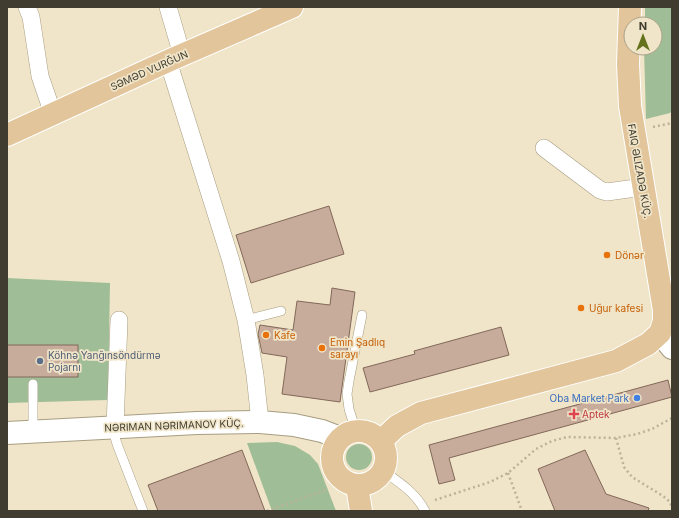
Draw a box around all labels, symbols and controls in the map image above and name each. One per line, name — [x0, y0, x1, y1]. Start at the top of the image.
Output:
north arrow — [623, 16, 663, 56]
text: N — [639, 19, 647, 33]
street label: SƏMƏD VURĞUN — [108, 47, 190, 92]
street label: FAIQ ƏLIZADƏ KÜÇ. — [626, 123, 654, 219]
place label: Dönər — [615, 249, 644, 261]
marker: Dönər — [602, 250, 612, 260]
place label: Uğur kafesi — [589, 302, 643, 314]
marker: Uğur kafesi — [576, 303, 586, 313]
place label: Kafe — [274, 329, 296, 341]
marker: Kafe — [261, 330, 271, 340]
place label: Emin Şadlıq sarayı — [330, 336, 385, 360]
marker: Emin Şadlıq sarayı — [317, 343, 327, 353]
place label: Köhnə Yanğınsöndürmə Pojarnı — [48, 349, 161, 373]
marker: Köhnə Yanğınsöndürmə Pojarnı — [35, 356, 45, 366]
place label: Oba Market Park — [550, 392, 630, 404]
marker: Oba Market Park — [632, 393, 642, 403]
place label: Aptek — [582, 408, 610, 420]
marker: Aptek — [569, 409, 579, 419]
street label: NƏRIMAN NƏRIMANOV KÜÇ. — [104, 417, 244, 433]

